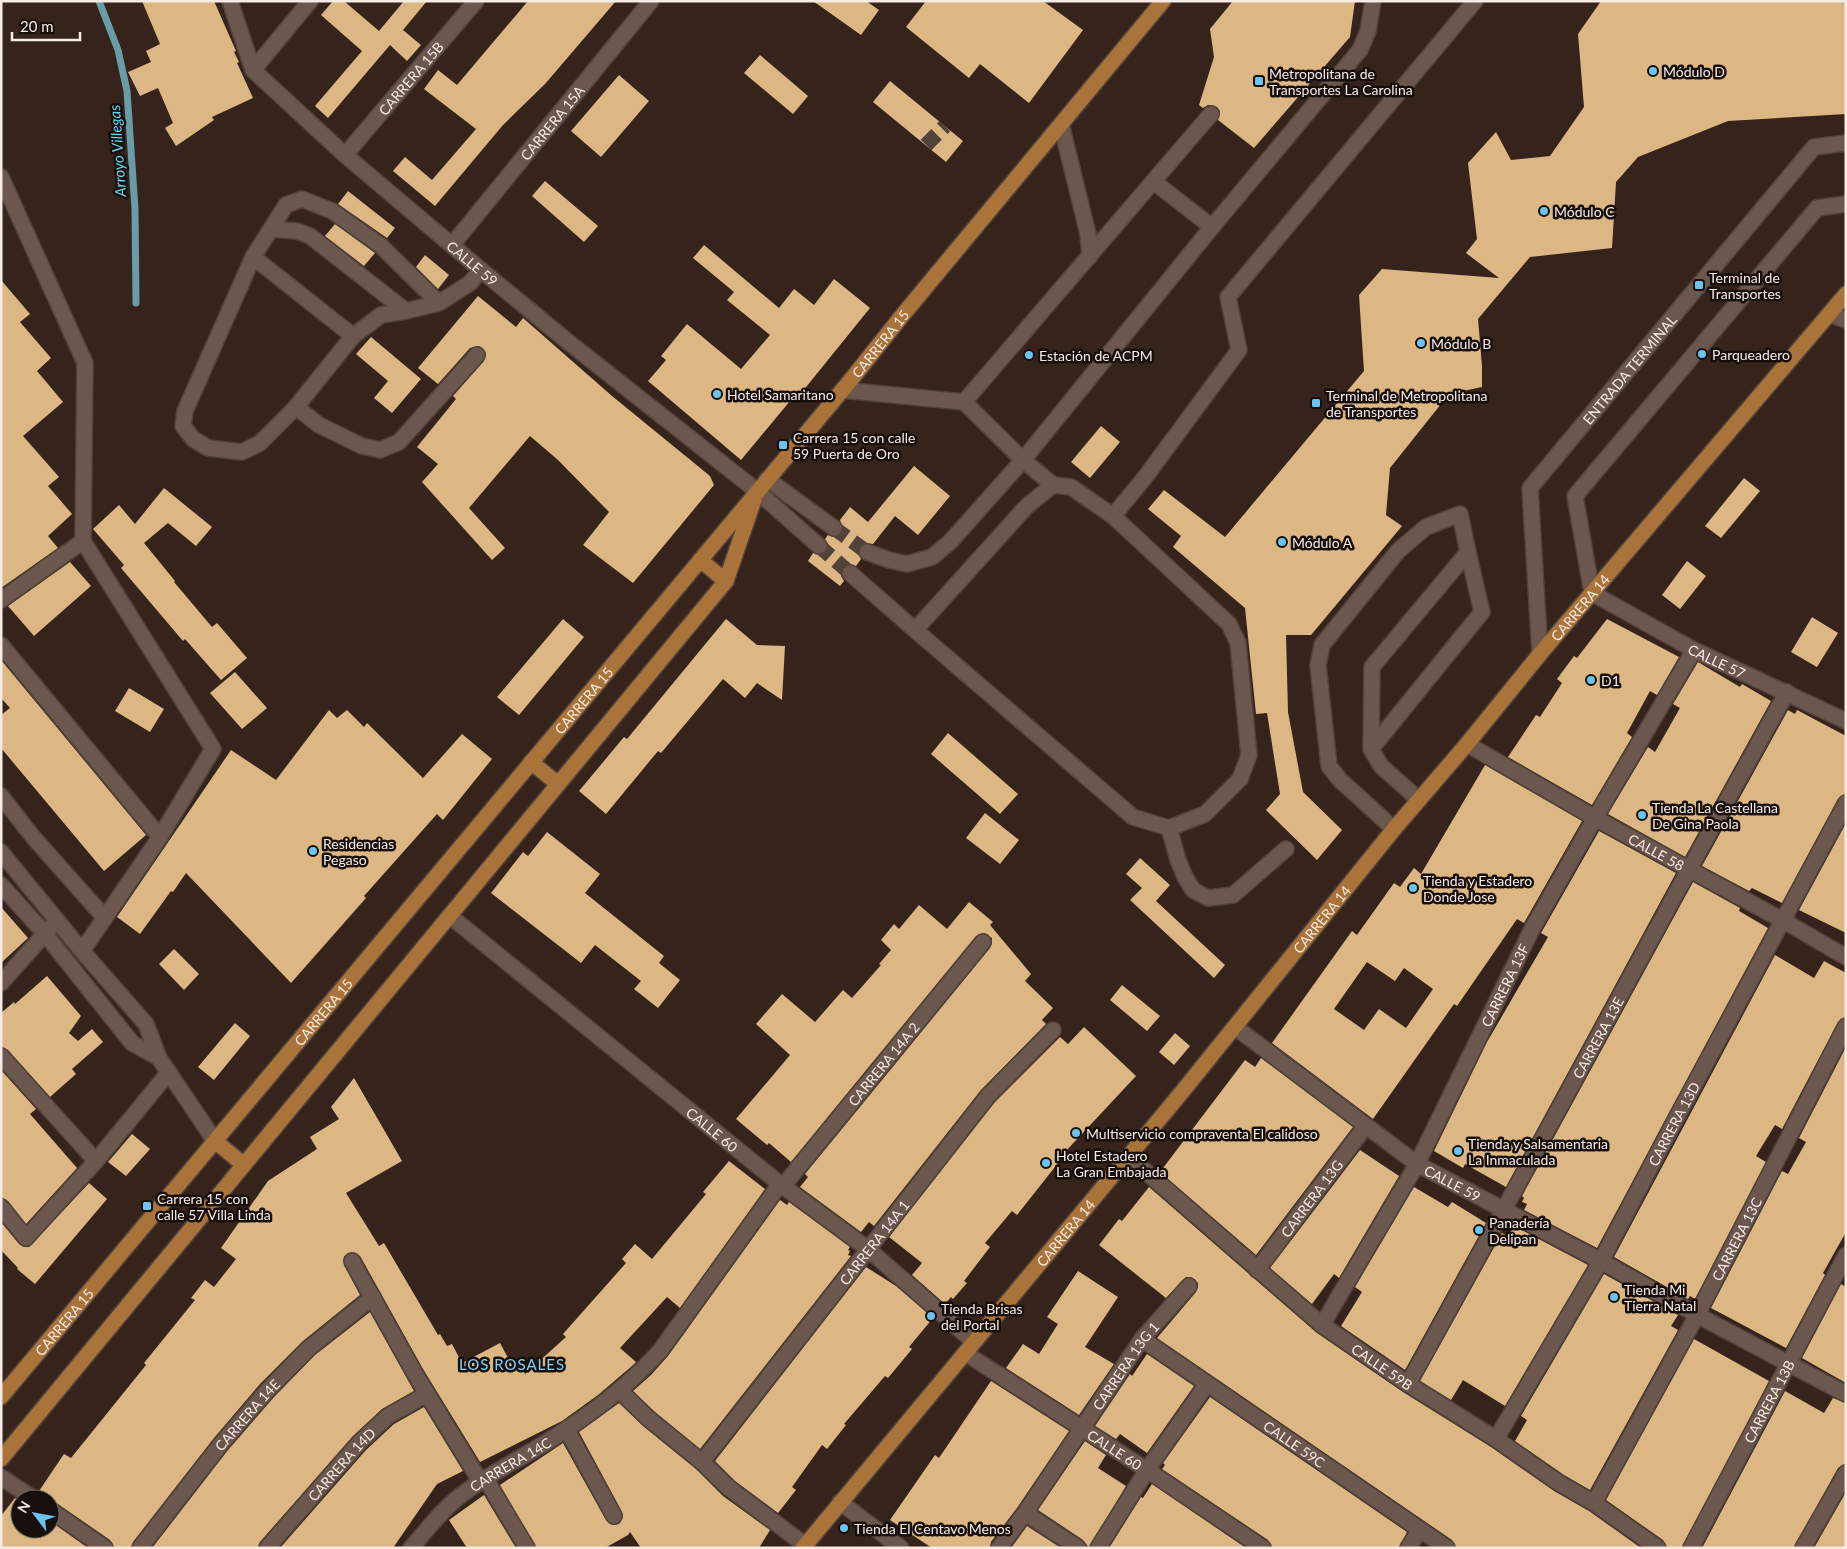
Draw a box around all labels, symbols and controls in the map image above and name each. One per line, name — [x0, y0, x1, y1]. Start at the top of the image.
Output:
scale bar — [12, 10, 80, 42]
text: 20 m — [20, 17, 54, 35]
street label: CARRERA 15B — [374, 38, 446, 118]
place label: Módulo D — [1663, 63, 1725, 80]
place label: Metropolitana de Transportes La Carolina — [1269, 65, 1413, 98]
marker: Módulo D — [1647, 65, 1659, 77]
marker: Metropolitana de Transportes La Carolina — [1253, 75, 1265, 87]
street label: CARRERA 15A — [516, 81, 588, 163]
water label: Arroyo Villegas — [105, 104, 129, 199]
place label: Módulo C — [1554, 203, 1615, 220]
marker: Módulo C — [1538, 205, 1550, 217]
street label: CALLE 59 — [444, 237, 501, 289]
place label: Terminal de Transportes — [1709, 269, 1781, 302]
marker: Terminal de Transportes — [1693, 279, 1705, 291]
street label: CARRERA 15 — [848, 306, 912, 381]
street label: ENTRADA TERMINAL — [1579, 311, 1679, 427]
place label: Módulo B — [1431, 335, 1491, 352]
marker: Módulo B — [1415, 337, 1427, 349]
place label: Parqueadero — [1712, 346, 1790, 363]
place label: Estación de ACPM — [1039, 347, 1153, 364]
marker: Parqueadero — [1696, 348, 1708, 360]
marker: Estación de ACPM — [1023, 349, 1035, 361]
place label: Hotel Samaritano — [727, 386, 834, 403]
place label: Terminal de Metropolitana de Transportes — [1326, 387, 1488, 420]
marker: Hotel Samaritano — [711, 388, 723, 400]
marker: Terminal de Metropolitana de Transportes — [1310, 397, 1322, 409]
place label: Carrera 15 con calle 59 Puerta de Oro — [793, 429, 916, 462]
marker: Carrera 15 con calle 59 Puerta de Oro — [777, 439, 789, 451]
place label: Módulo A — [1292, 534, 1353, 551]
marker: Módulo A — [1276, 536, 1288, 548]
street label: CARRERA 14 — [1547, 570, 1613, 644]
street label: CALLE 57 — [1685, 640, 1748, 681]
street label: CARRERA 15 — [550, 663, 616, 737]
place label: D1 — [1601, 672, 1620, 689]
marker: D1 — [1585, 674, 1597, 686]
place label: Tienda La Castellana De Gina Paola — [1652, 799, 1778, 832]
marker: Tienda La Castellana De Gina Paola — [1636, 809, 1648, 821]
street label: CALLE 58 — [1626, 829, 1688, 874]
place label: Residencias Pegaso — [323, 835, 394, 868]
marker: Residencias Pegaso — [307, 845, 319, 857]
place label: Tienda y Estadero Donde Jose — [1423, 872, 1532, 905]
street label: CARRERA 14 — [1289, 882, 1354, 956]
marker: Tienda y Estadero Donde Jose — [1407, 882, 1419, 894]
street label: CARRERA 13F — [1477, 941, 1532, 1029]
street label: CARRERA 15 — [290, 975, 356, 1049]
street label: CARRERA 13E — [1569, 994, 1627, 1081]
street label: CARRERA 14A 2 — [844, 1019, 922, 1109]
street label: CARRERA 13D — [1644, 1079, 1703, 1169]
street label: CALLE 60 — [683, 1103, 741, 1155]
place label: Multiservicio compraventa El calidoso — [1086, 1125, 1318, 1142]
marker: Multiservicio compraventa El calidoso — [1070, 1127, 1082, 1139]
place label: Tienda y Salsamentaria La Inmaculada — [1468, 1135, 1608, 1168]
marker: Tienda y Salsamentaria La Inmaculada — [1452, 1145, 1464, 1157]
place label: Hotel Estadero La Gran Embajada — [1056, 1147, 1167, 1180]
street label: CARRERA 13G — [1277, 1156, 1346, 1240]
marker: Hotel Estadero La Gran Embajada — [1040, 1157, 1052, 1169]
street label: CALLE 59 — [1422, 1161, 1484, 1205]
place label: Carrera 15 con calle 57 Villa Linda — [157, 1190, 271, 1223]
street label: CARRERA 13C — [1708, 1194, 1765, 1283]
street label: CARRERA 14A 1 — [835, 1196, 912, 1288]
street label: CARRERA 14 — [1032, 1196, 1098, 1270]
marker: Carrera 15 con calle 57 Villa Linda — [141, 1200, 153, 1212]
place label: Panadería Delipan — [1489, 1214, 1550, 1247]
marker: Panadería Delipan — [1473, 1224, 1485, 1236]
place label: Tienda Mi Tierra Natal — [1624, 1281, 1696, 1314]
street label: CARRERA 15 — [31, 1285, 97, 1359]
marker: Tienda Mi Tierra Natal — [1608, 1291, 1620, 1303]
place label: Tienda Brisas del Portal — [941, 1300, 1023, 1333]
marker: Tienda Brisas del Portal — [925, 1310, 937, 1322]
street label: CARRERA 13G 1 — [1088, 1318, 1162, 1413]
street label: CALLE 59B — [1349, 1339, 1416, 1393]
district label: LOS ROSALES — [459, 1355, 565, 1373]
street label: CARRERA 13B — [1740, 1357, 1797, 1446]
street label: CARRERA 14E — [211, 1375, 283, 1454]
street label: CALLE 59C — [1261, 1417, 1329, 1471]
street label: CARRERA 14D — [304, 1424, 379, 1504]
street label: CALLE 60 — [1084, 1426, 1145, 1473]
street label: CARRERA 14C — [466, 1433, 554, 1495]
north arrow — [10, 1489, 60, 1539]
text: N — [13, 1498, 34, 1516]
place label: Tienda El Centavo Menos — [854, 1520, 1011, 1537]
marker: Tienda El Centavo Menos — [838, 1522, 850, 1534]

